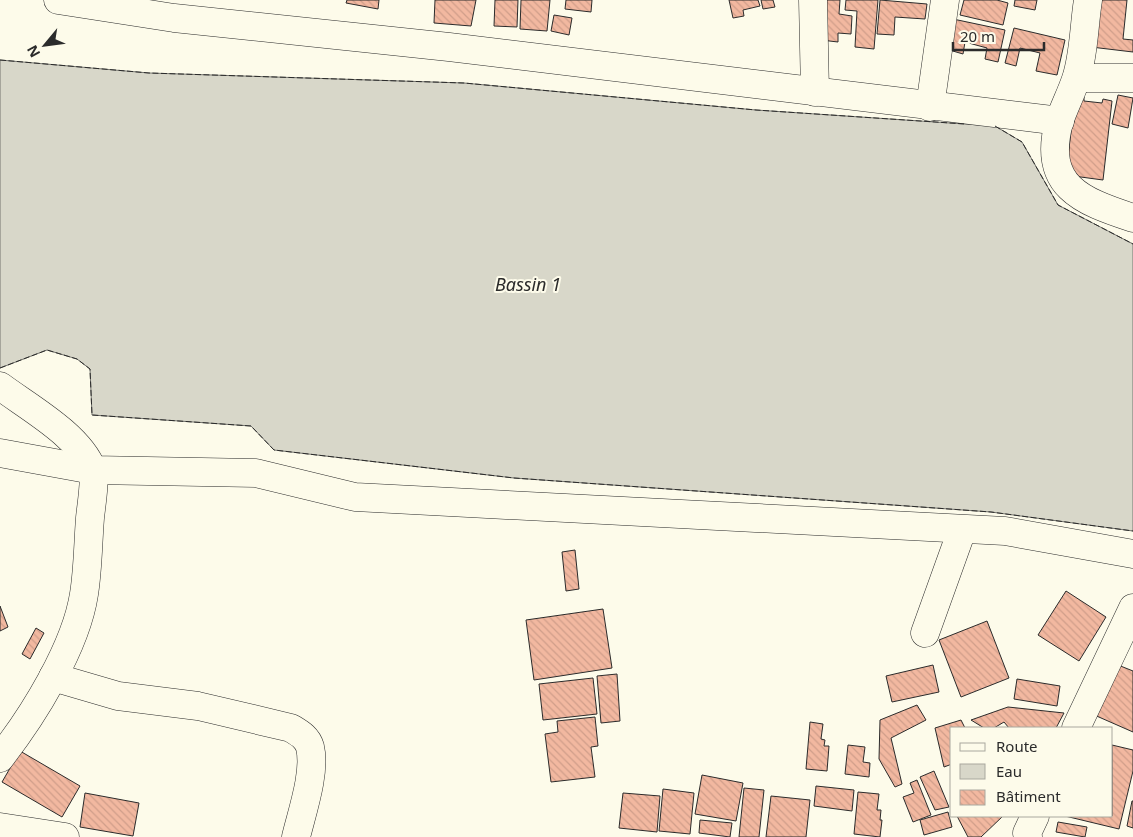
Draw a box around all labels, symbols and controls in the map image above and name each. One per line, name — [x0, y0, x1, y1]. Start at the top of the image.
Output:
north arrow — [20, 20, 70, 70]
scale bar — [953, 20, 1044, 52]
text: 20 m — [960, 26, 995, 46]
text: N — [22, 42, 44, 61]
water label: Bassin 1 — [495, 272, 561, 296]
legend — [950, 727, 1113, 817]
text: Route — [996, 736, 1038, 756]
text: Eau — [996, 761, 1022, 781]
text: Bâtiment — [996, 786, 1061, 806]

